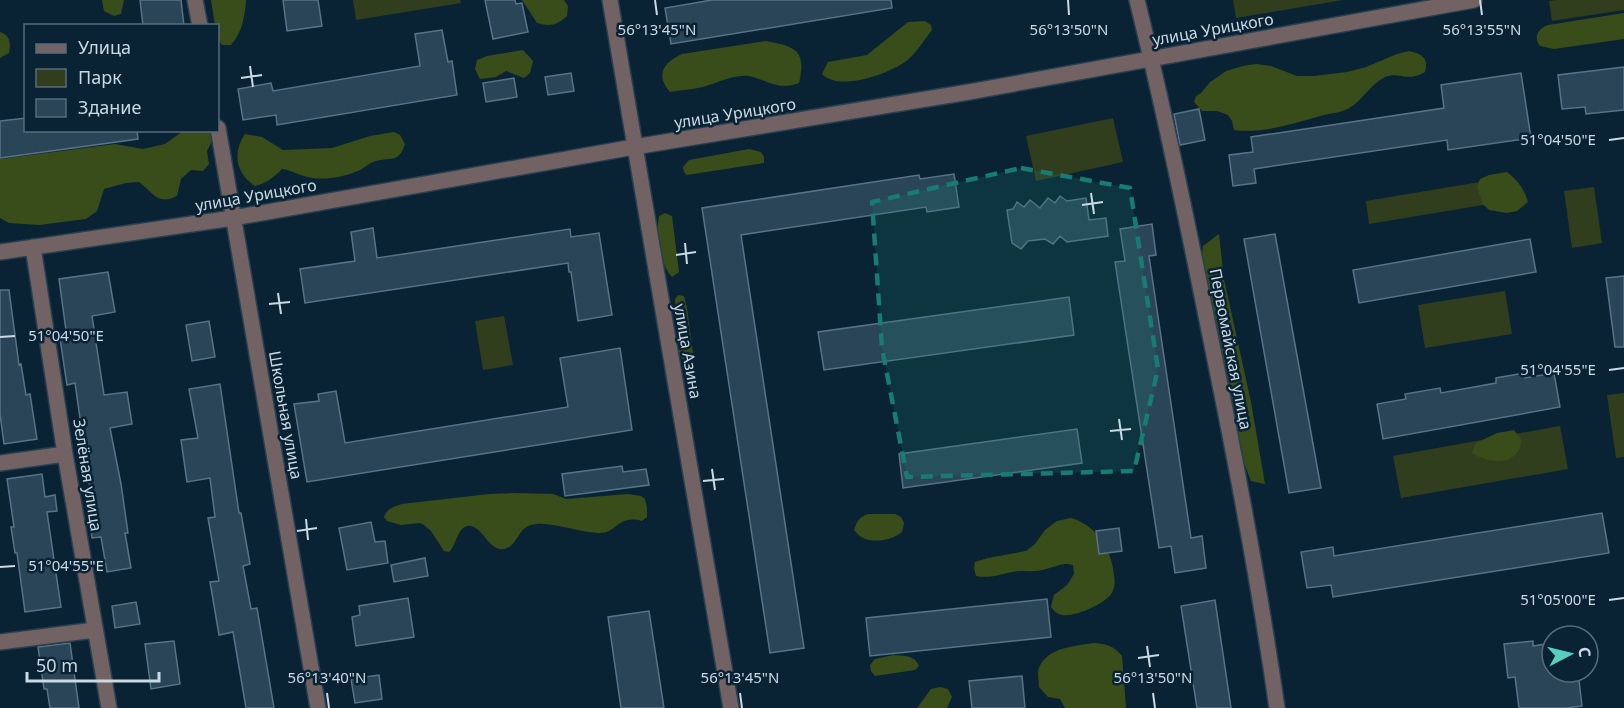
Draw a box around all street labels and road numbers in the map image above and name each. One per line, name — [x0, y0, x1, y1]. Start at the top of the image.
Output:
street label: улица Урицкого — [1151, 8, 1275, 50]
street label: улица Урицкого — [673, 93, 797, 133]
street label: улица Урицкого — [194, 174, 318, 216]
street label: Первомайская улица — [1205, 267, 1257, 431]
street label: улица Азина — [669, 302, 707, 400]
street label: Школьная улица — [264, 349, 308, 481]
street label: Зелёная улица — [68, 417, 108, 533]

